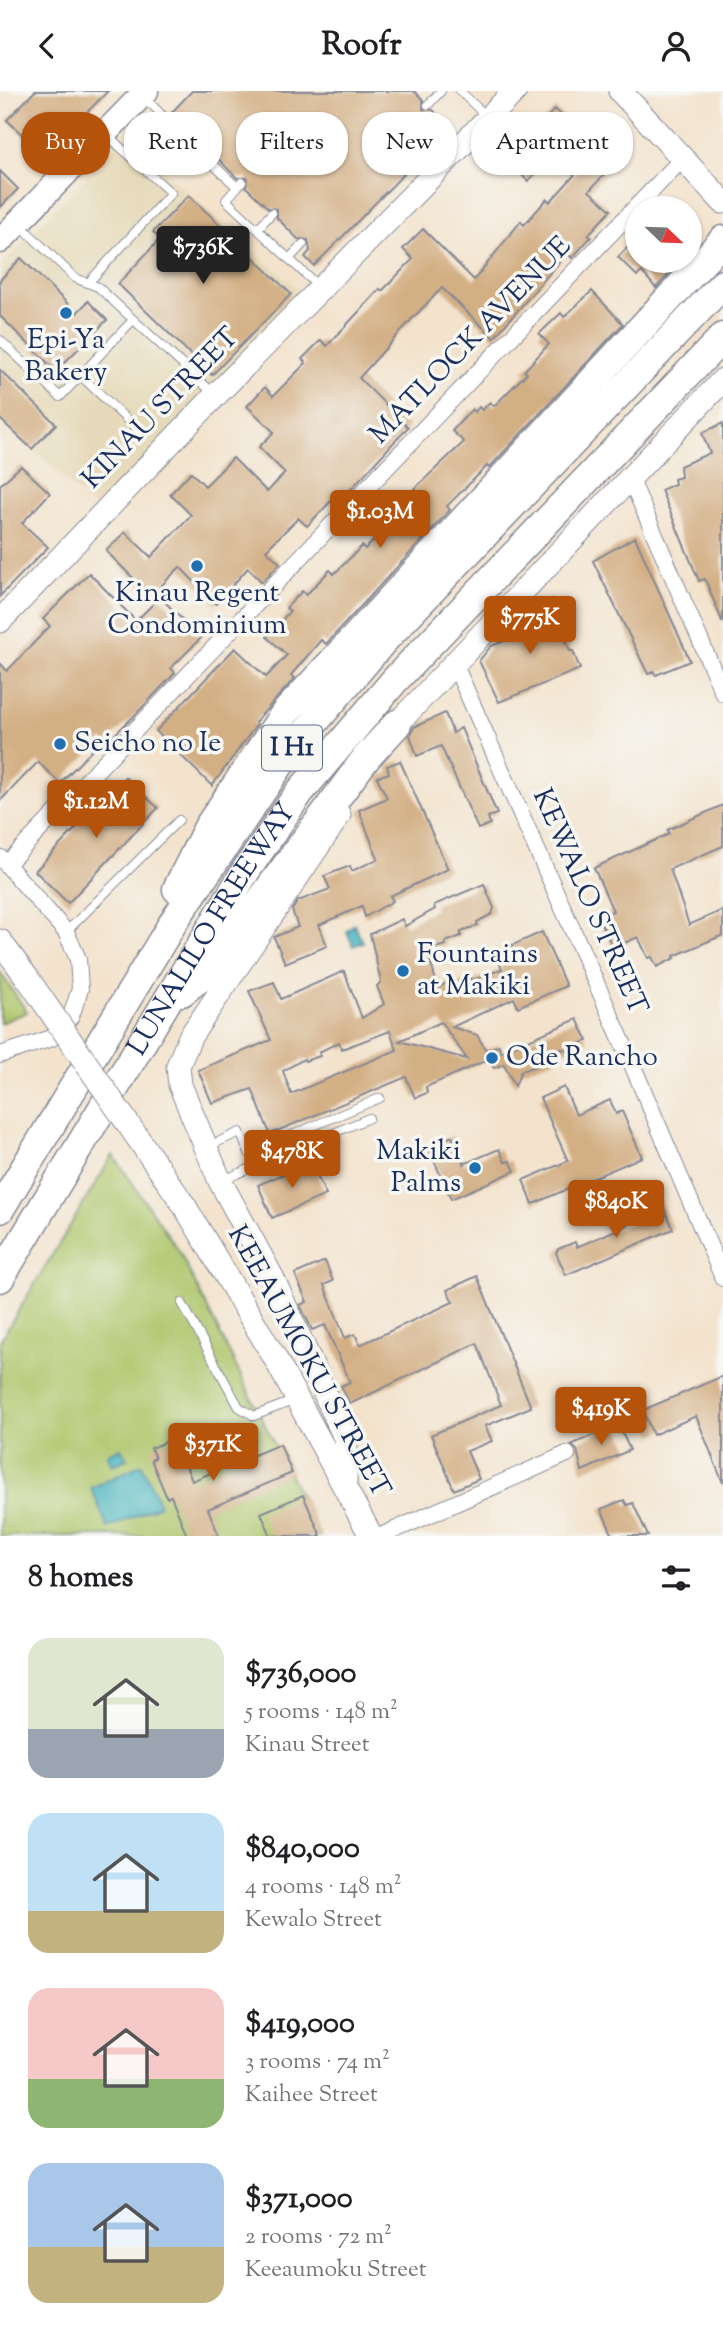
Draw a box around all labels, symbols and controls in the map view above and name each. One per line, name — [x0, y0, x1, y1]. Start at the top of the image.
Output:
text: Roofr — [321, 23, 402, 69]
icon: back — [28, 27, 66, 65]
icon: person — [657, 27, 695, 65]
chip: Buy — [21, 112, 110, 175]
chip: Rent — [124, 112, 222, 175]
chip: Filters — [236, 112, 348, 175]
chip: New — [362, 112, 457, 175]
chip: Apartment — [471, 112, 633, 175]
north arrow — [625, 196, 702, 273]
map controls — [625, 196, 702, 273]
pin: $736K — [154, 227, 252, 286]
street label: MATLOCK AVENUE — [361, 228, 581, 454]
text: $736K — [173, 232, 233, 265]
marker: Epi-Ya Bakery — [58, 305, 74, 321]
street label: KINAU STREET — [73, 319, 249, 499]
place label: Epi-Ya Bakery — [25, 321, 107, 393]
pin: $1.03M — [323, 491, 437, 550]
text: $1.03M — [346, 496, 414, 529]
marker: Kinau Regent Condominium — [189, 558, 205, 574]
place label: Kinau Regent Condominium — [108, 574, 286, 646]
pin: $775K — [481, 596, 579, 656]
text: $775K — [500, 602, 560, 635]
place label: Seicho no Ie — [74, 724, 221, 764]
road number: I H1 — [262, 726, 322, 771]
marker: Seicho no Ie — [52, 736, 68, 752]
pin: $1.12M — [39, 781, 153, 840]
street label: KEWALO STREET — [521, 783, 657, 1022]
text: $1.12M — [63, 786, 129, 819]
street label: LUNALILO FREEWAY — [118, 795, 306, 1064]
place label: Fountains at Makiki — [417, 935, 538, 1007]
marker: Fountains at Makiki — [395, 963, 411, 979]
place label: Ode Rancho — [506, 1038, 658, 1078]
marker: Ode Rancho — [484, 1050, 500, 1066]
pin: $478K — [243, 1131, 341, 1190]
place label: Makiki Palms — [376, 1132, 461, 1204]
text: $478K — [260, 1136, 324, 1169]
marker: Makiki Palms — [467, 1160, 483, 1176]
pin: $840K — [567, 1181, 665, 1240]
text: $840K — [584, 1186, 648, 1219]
street label: KEEAUMOKU STREET — [216, 1219, 400, 1506]
pin: $419K — [552, 1387, 650, 1447]
text: $419K — [571, 1393, 631, 1426]
pin: $371K — [164, 1423, 262, 1483]
text: $371K — [184, 1429, 242, 1462]
text: 8 homes — [28, 1557, 133, 1600]
icon: filters — [657, 1559, 695, 1597]
text: $736,000 — [245, 1653, 356, 1696]
icon: home — [84, 1666, 168, 1750]
text: 5 rooms · 148 m² — [245, 1696, 398, 1729]
text: Kinau Street — [245, 1729, 370, 1762]
text: $840,000 — [245, 1828, 360, 1871]
icon: home — [84, 1841, 168, 1925]
text: 4 rooms · 148 m² — [245, 1871, 402, 1904]
text: Kewalo Street — [245, 1904, 382, 1937]
text: $419,000 — [245, 2003, 355, 2046]
icon: home — [84, 2016, 168, 2100]
text: 3 rooms · 74 m² — [245, 2046, 390, 2079]
text: Kaihee Street — [245, 2079, 378, 2112]
text: $371,000 — [245, 2178, 353, 2221]
icon: home — [84, 2191, 168, 2275]
text: 2 rooms · 72 m² — [245, 2221, 392, 2254]
text: Keeaumoku Street — [245, 2254, 427, 2287]

